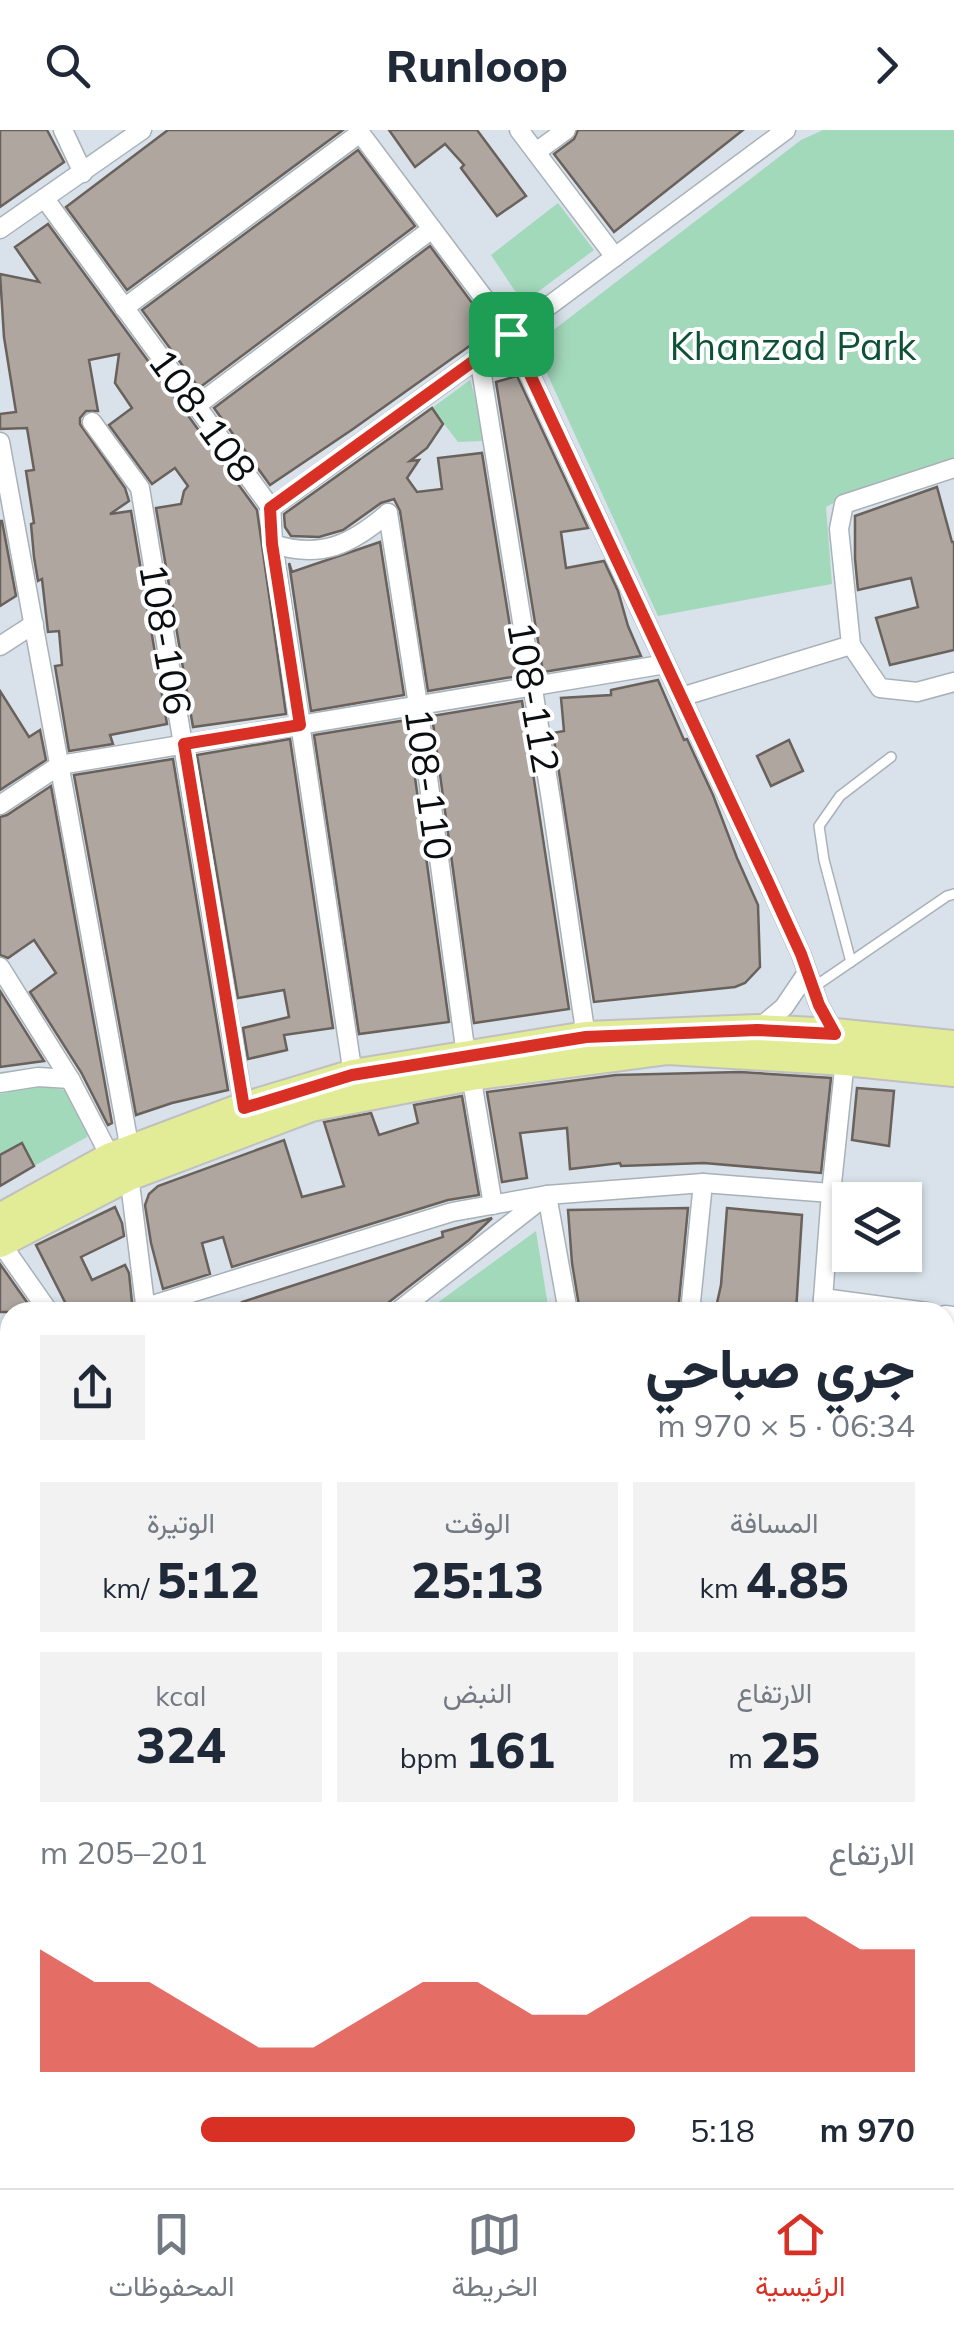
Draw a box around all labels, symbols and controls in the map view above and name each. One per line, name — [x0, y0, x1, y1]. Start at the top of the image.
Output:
text: Runloop — [386, 37, 568, 93]
icon: search — [40, 38, 95, 93]
icon: forward — [859, 38, 914, 93]
pin — [469, 292, 554, 377]
icon: arrive — [484, 307, 539, 362]
park label: Khanzad Park — [670, 322, 917, 370]
street label: 108-108 — [139, 339, 267, 491]
street label: 108-106 — [129, 559, 203, 719]
street label: 108-112 — [497, 617, 571, 777]
street label: 108-110 — [395, 705, 463, 863]
map controls — [832, 1182, 922, 1272]
button: layers — [832, 1182, 922, 1272]
text: جري صباحي — [645, 1333, 915, 1402]
button: share — [40, 1335, 145, 1440]
text: 06:34 · 5 × 970 m — [658, 1405, 915, 1445]
text: الوتيرة — [147, 1505, 215, 1540]
text: الوقت — [445, 1505, 510, 1540]
text: المسافة — [730, 1505, 819, 1540]
text: 5:12 — [157, 1548, 260, 1611]
text: 25:13 — [411, 1548, 544, 1611]
text: 4.85 — [746, 1548, 849, 1611]
text: /km — [102, 1570, 157, 1605]
text: km — [700, 1570, 746, 1605]
text: النبض — [443, 1675, 512, 1710]
text: الارتفاع — [736, 1675, 812, 1710]
text: kcal — [155, 1678, 206, 1713]
text: 324 — [136, 1713, 226, 1776]
text: 161 — [465, 1718, 555, 1781]
text: 25 — [760, 1718, 820, 1781]
text: bpm — [400, 1740, 465, 1775]
text: m — [728, 1740, 760, 1775]
text: 201–205 m — [40, 1832, 208, 1872]
text: الارتفاع — [828, 1833, 915, 1873]
text: 5:18 — [690, 2110, 755, 2150]
text: 970 m — [820, 2110, 915, 2150]
tab: المحفوظات — [108, 2207, 235, 2311]
tab: الخريطة — [452, 2207, 538, 2311]
tab: الرئيسية — [755, 2207, 846, 2311]

